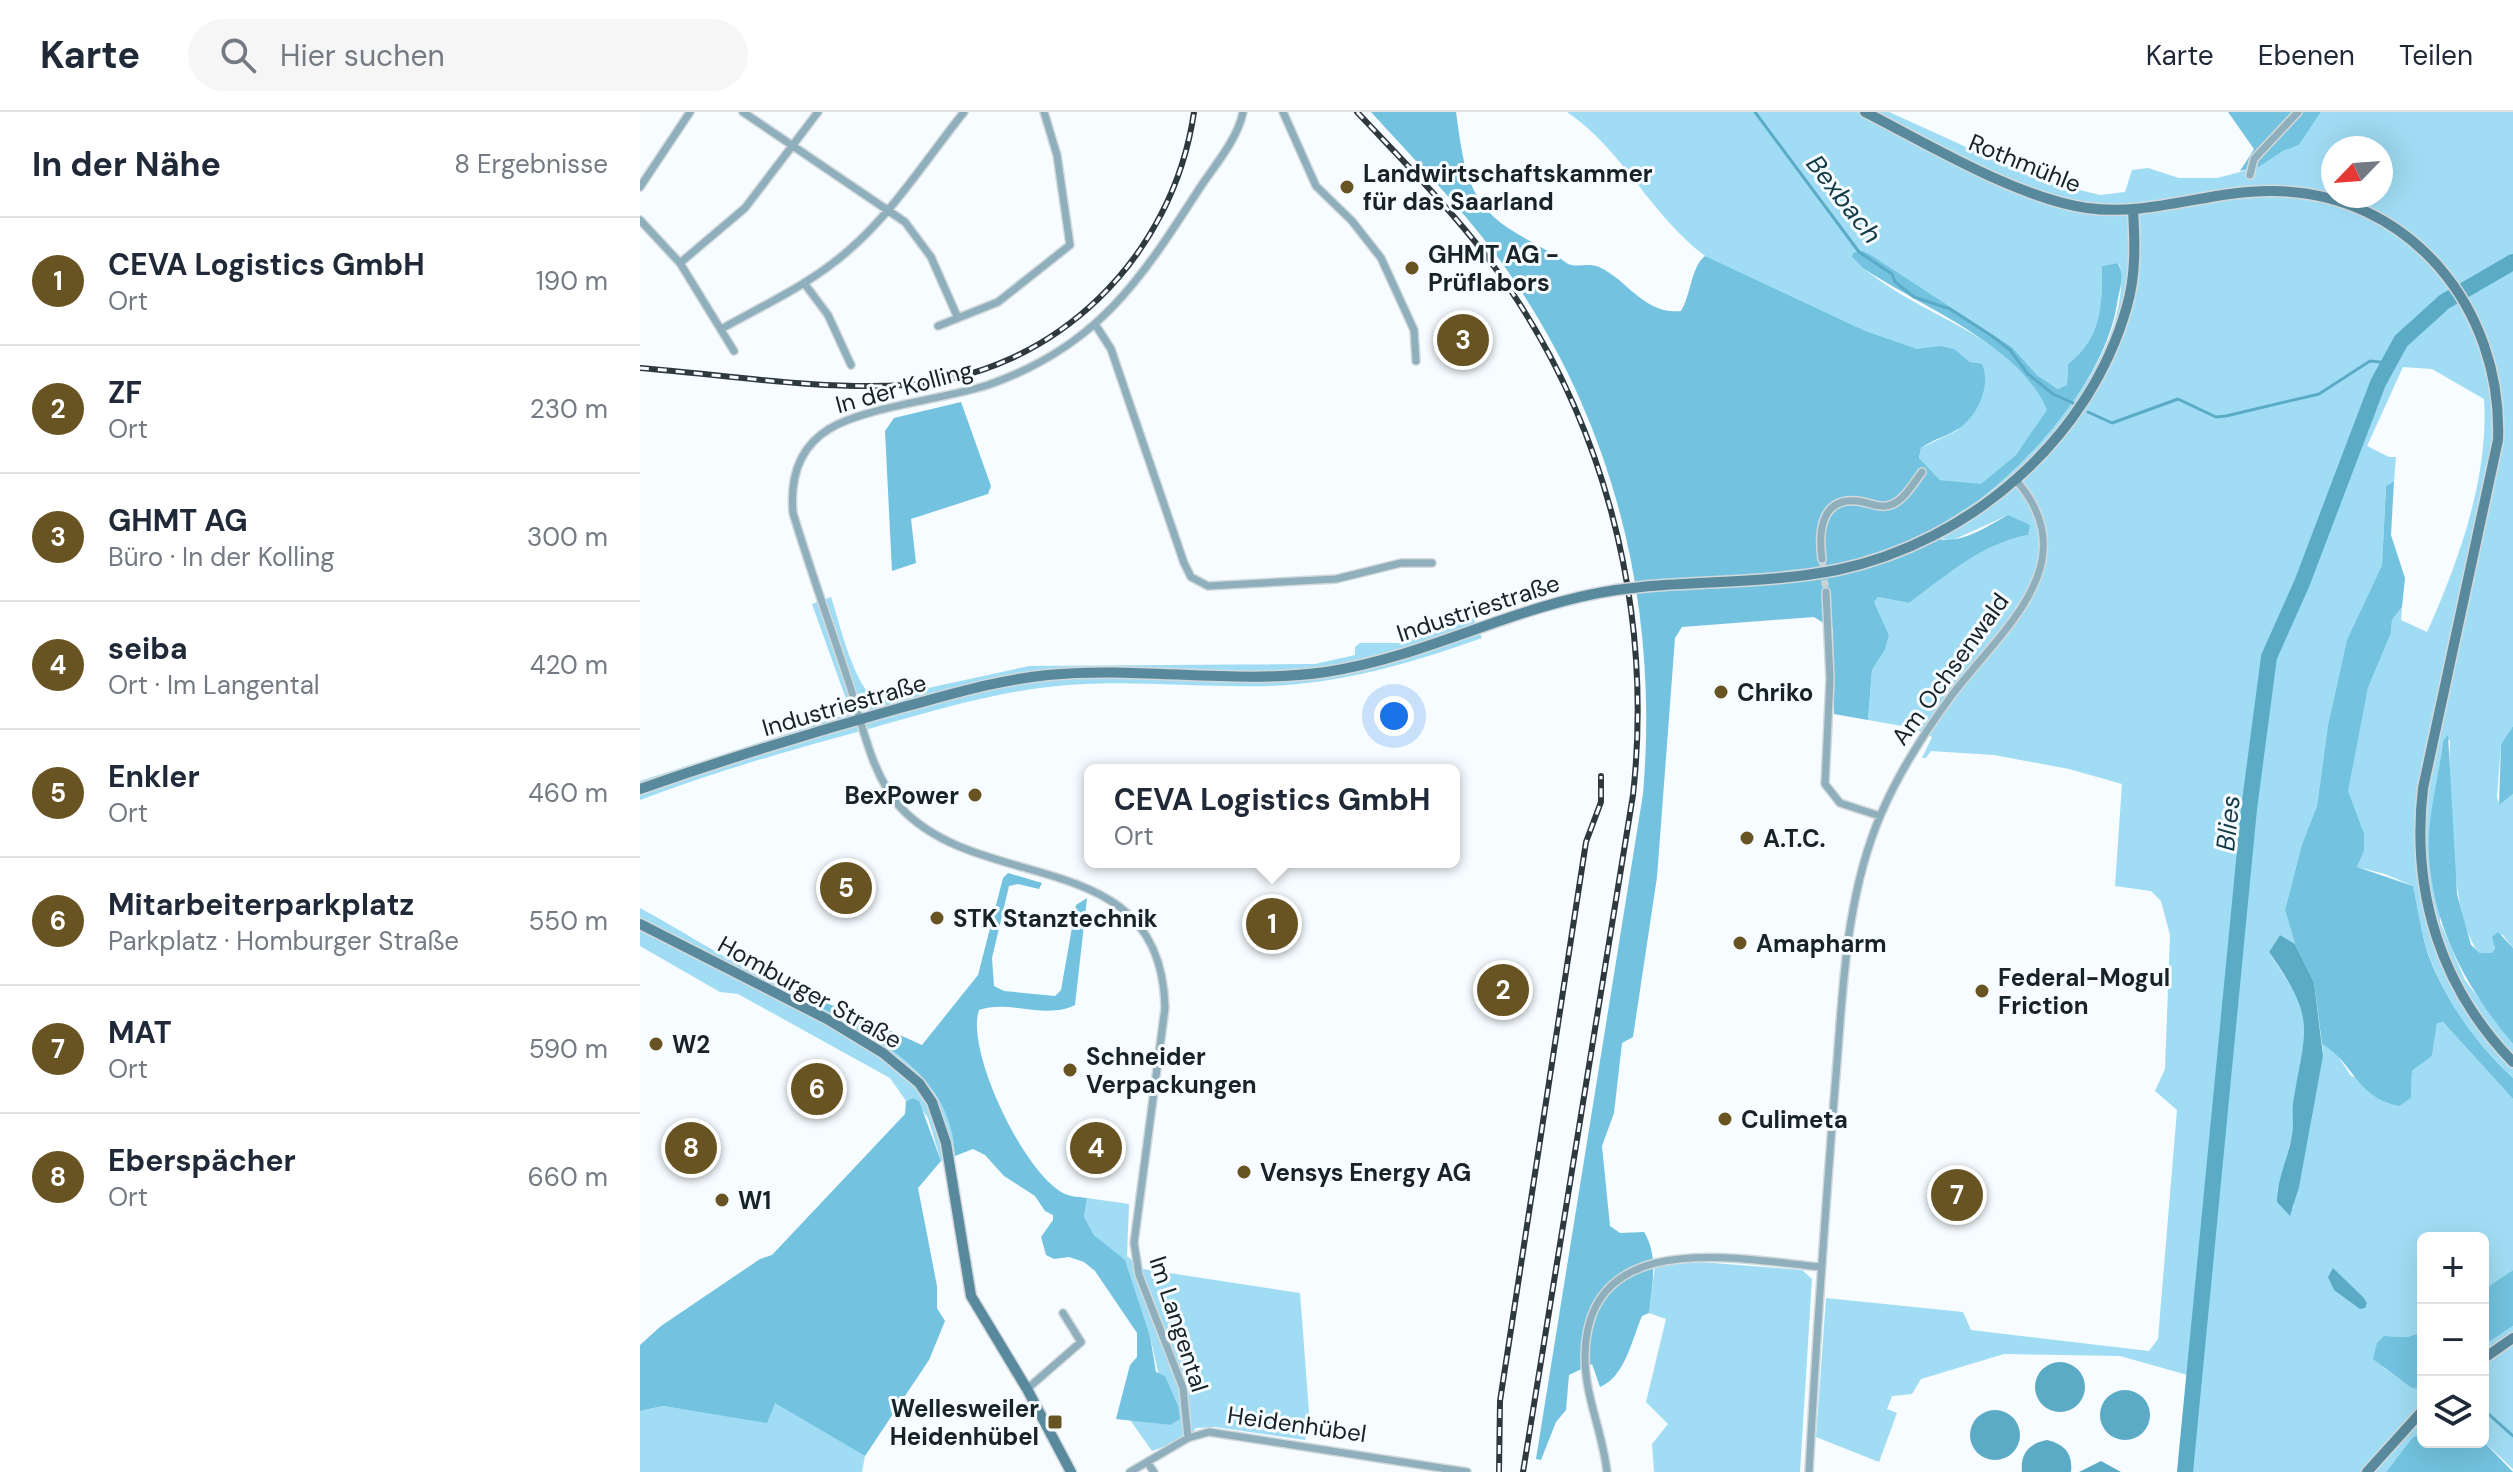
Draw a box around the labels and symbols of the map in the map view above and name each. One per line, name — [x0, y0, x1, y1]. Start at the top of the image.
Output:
street label: Rothmühle — [1964, 126, 2086, 200]
north arrow — [2321, 136, 2393, 208]
water label: Bexbach — [1799, 148, 1889, 250]
place label: Landwirtschaftskammer für das Saarland — [1363, 158, 1653, 217]
marker: Landwirtschaftskammer für das Saarland — [1338, 178, 1356, 196]
place label: GHMT AG - Prüflabors — [1428, 239, 1559, 298]
marker: GHMT AG - Prüflabors — [1403, 259, 1421, 277]
pin: 3 — [1437, 310, 1489, 370]
street label: In der Kolling — [832, 354, 976, 420]
street label: Industriestraße — [1393, 567, 1563, 649]
street label: Am Ochsenwald — [1884, 587, 2016, 751]
street label: Industriestraße — [758, 667, 930, 743]
place label: Chriko — [1737, 677, 1813, 708]
marker: Chriko — [1712, 683, 1730, 701]
your location — [1374, 696, 1414, 736]
place label: BexPower — [844, 780, 959, 811]
marker: BexPower — [966, 786, 984, 804]
water label: Blies — [2208, 794, 2248, 852]
place label: A.T.C. — [1763, 823, 1826, 854]
marker: A.T.C. — [1738, 829, 1756, 847]
pin: 5 — [820, 858, 872, 918]
pin: 1 — [1246, 894, 1298, 954]
place label: STK Stanztechnik — [953, 903, 1158, 934]
marker: STK Stanztechnik — [928, 909, 946, 927]
place label: Amapharm — [1756, 928, 1887, 959]
street label: Homburger Straße — [713, 929, 907, 1055]
marker: Amapharm — [1731, 934, 1749, 952]
pin: 2 — [1477, 960, 1529, 1020]
place label: Federal-Mogul Friction — [1998, 962, 2170, 1021]
marker: Federal-Mogul Friction — [1973, 982, 1991, 1000]
place label: W2 — [672, 1029, 710, 1060]
marker: W2 — [647, 1035, 665, 1053]
place label: Schneider Verpackungen — [1086, 1041, 1257, 1100]
pin: 6 — [791, 1059, 843, 1119]
marker: Schneider Verpackungen — [1061, 1061, 1079, 1079]
place label: Culimeta — [1741, 1104, 1848, 1135]
marker: Culimeta — [1716, 1110, 1734, 1128]
pin: 8 — [665, 1118, 717, 1178]
pin: 4 — [1070, 1118, 1122, 1178]
place label: Vensys Energy AG — [1260, 1157, 1471, 1188]
marker: Vensys Energy AG — [1235, 1163, 1253, 1181]
pin: 7 — [1931, 1165, 1983, 1225]
place label: W1 — [738, 1185, 771, 1216]
marker: W1 — [713, 1191, 731, 1209]
street label: Im Langental — [1142, 1252, 1216, 1396]
place label: Wellesweiler Heidenhübel — [890, 1393, 1039, 1452]
street label: Heidenhübel — [1226, 1399, 1368, 1449]
marker: Wellesweiler Heidenhübel — [1046, 1413, 1064, 1431]

